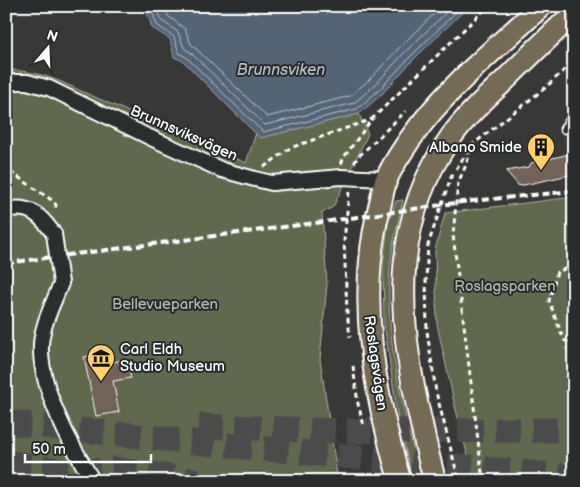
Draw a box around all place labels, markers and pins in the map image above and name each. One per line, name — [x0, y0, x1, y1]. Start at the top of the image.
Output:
building icon: Albano Smide — [526, 132, 556, 171]
place label: Albano Smide — [429, 138, 522, 157]
place label: Carl Eldh Studio Museum — [120, 340, 225, 376]
museum icon: Carl Eldh Studio Museum — [86, 343, 116, 382]

